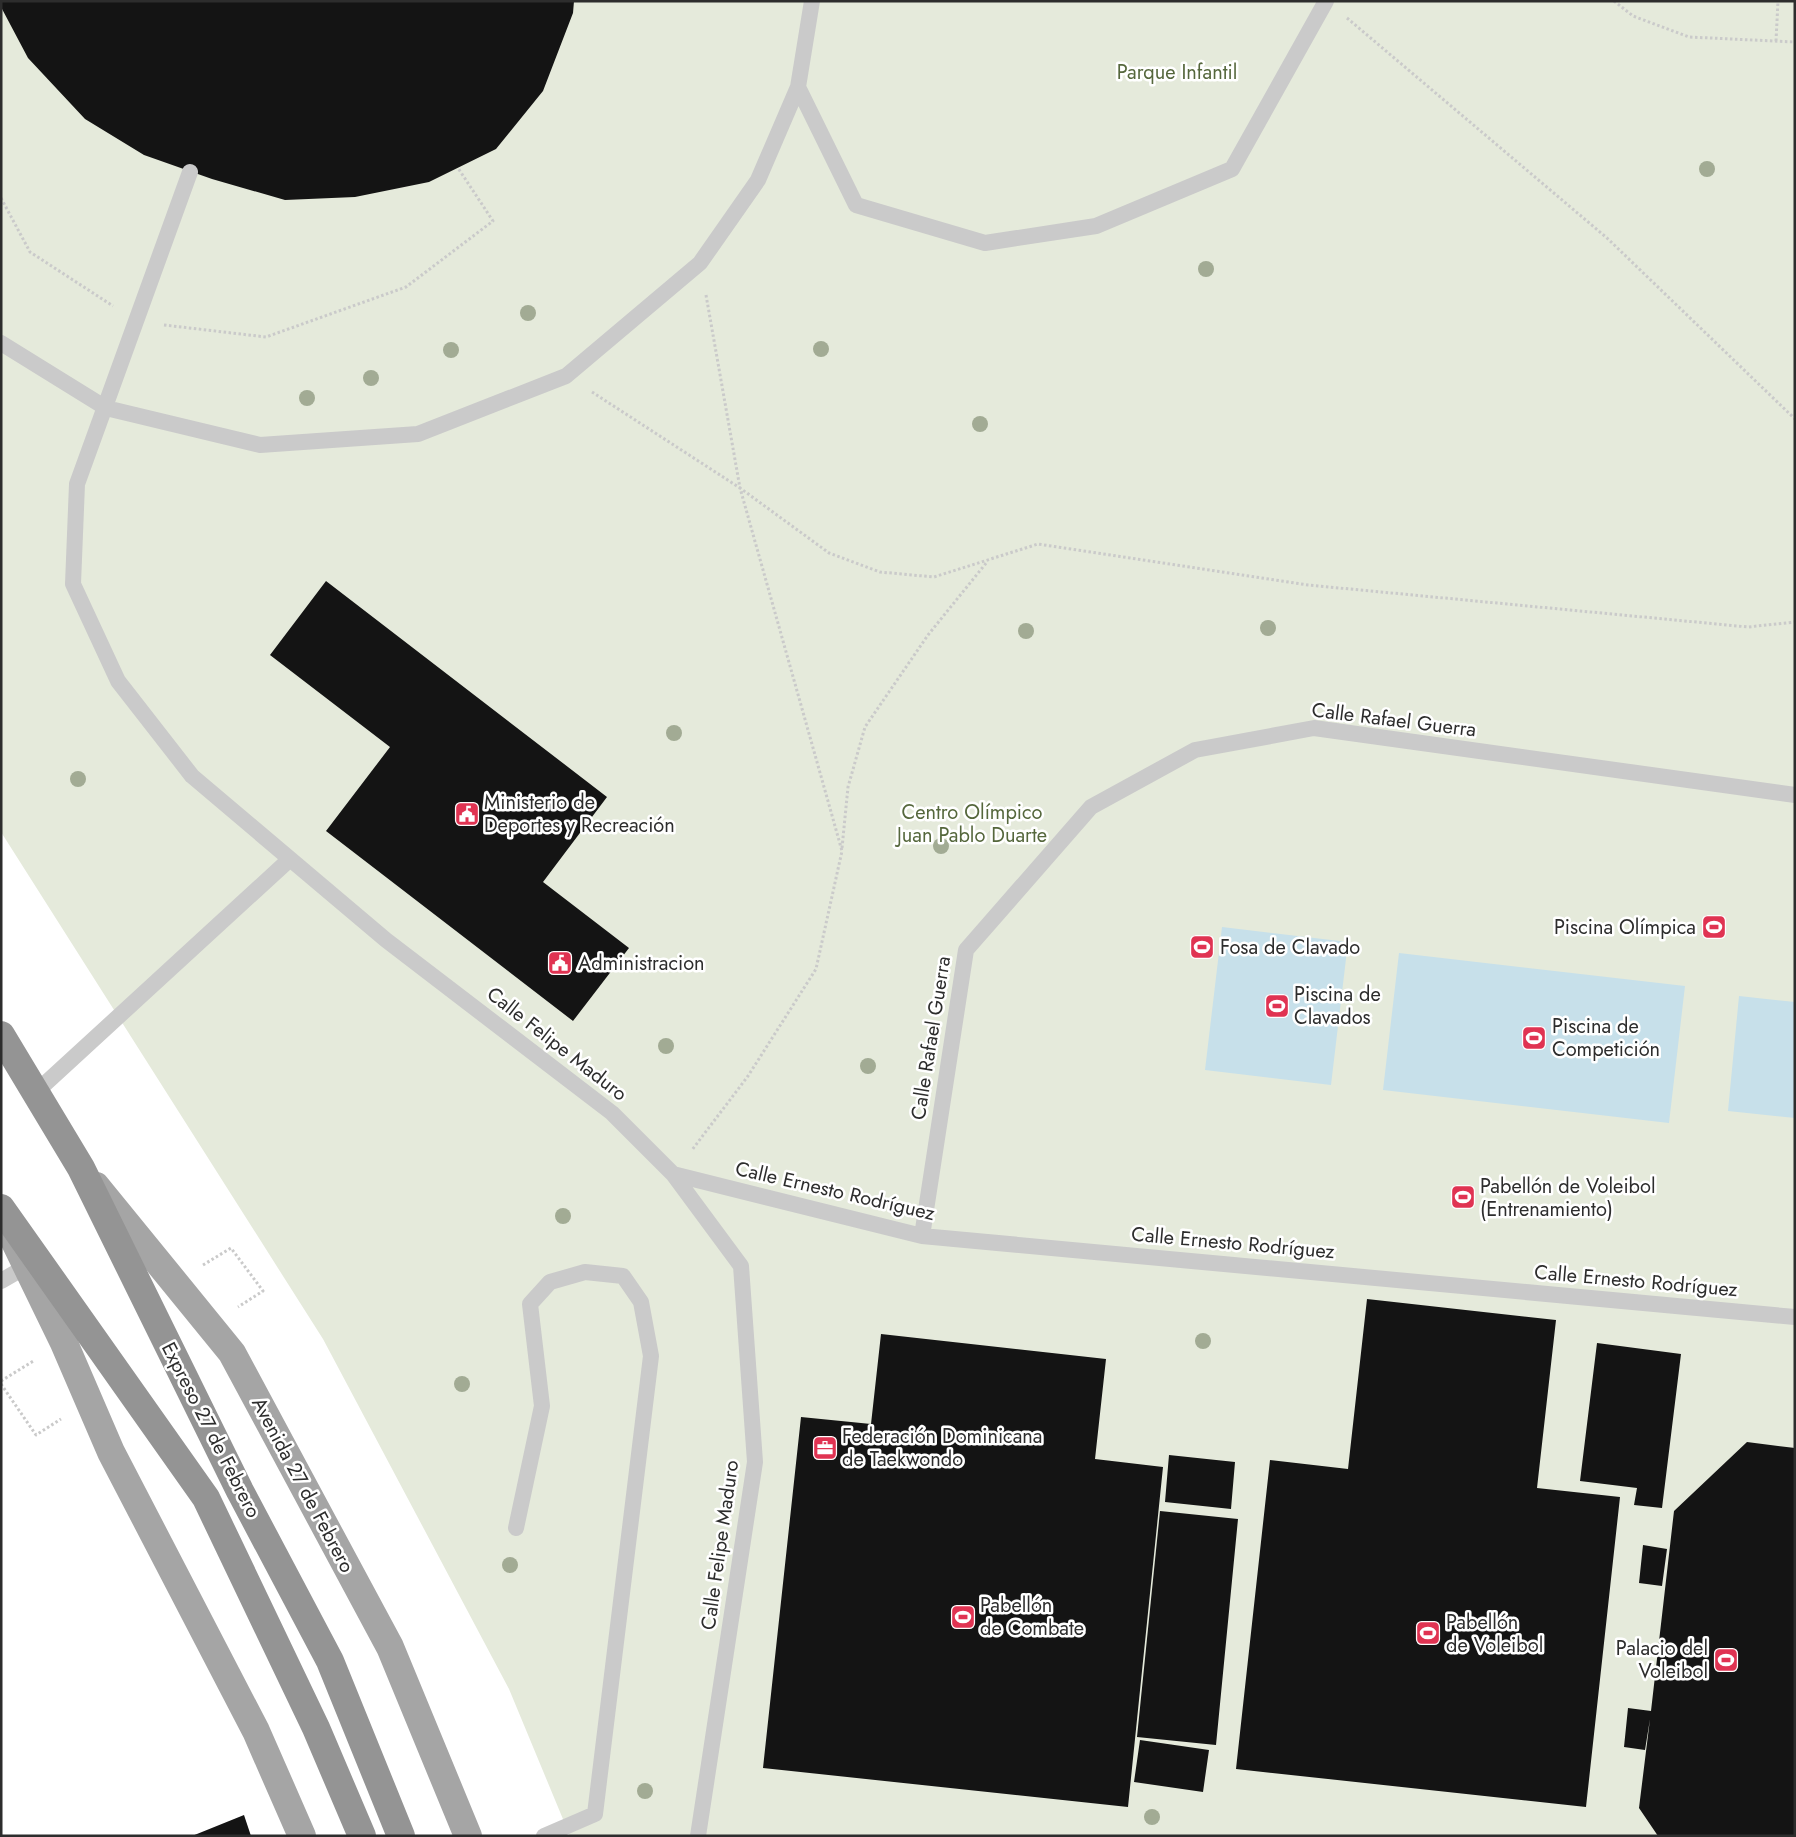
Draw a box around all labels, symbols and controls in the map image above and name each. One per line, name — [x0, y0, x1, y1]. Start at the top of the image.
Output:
park label: Parque Infantil — [1117, 58, 1237, 87]
street label: Calle Rafael Guerra — [1310, 696, 1478, 744]
place label: Ministerio de Deportes y Recreación — [484, 788, 675, 840]
park label: Centro Olímpico Juan Pablo Duarte — [894, 798, 1047, 850]
public building icon: Ministerio de Deportes y Recreación — [454, 801, 480, 827]
place label: Piscina Olímpica — [1554, 913, 1696, 942]
sports icon: Piscina Olímpica — [1701, 914, 1727, 940]
place label: Fosa de Clavado — [1220, 933, 1360, 962]
sports icon: Fosa de Clavado — [1189, 934, 1215, 960]
place label: Administracion — [578, 949, 705, 978]
public building icon: Administracion — [547, 950, 573, 976]
street label: Calle Rafael Guerra — [904, 954, 958, 1122]
street label: Calle Felipe Maduro — [481, 980, 633, 1108]
place label: Piscina de Clavados — [1294, 980, 1381, 1032]
sports icon: Piscina de Clavados — [1264, 993, 1290, 1019]
place label: Piscina de Competición — [1552, 1012, 1660, 1064]
sports icon: Piscina de Competición — [1521, 1025, 1547, 1051]
street label: Calle Ernesto Rodríguez — [732, 1154, 938, 1228]
place label: Pabellón de Voleibol (Entrenamiento) — [1480, 1172, 1656, 1224]
sports icon: Pabellón de Voleibol (Entrenamiento) — [1450, 1184, 1476, 1210]
street label: Calle Ernesto Rodríguez — [1130, 1220, 1336, 1266]
street label: Calle Ernesto Rodríguez — [1533, 1258, 1739, 1304]
street label: Expreso 27 de Febrero — [154, 1337, 268, 1523]
street label: Avenida 27 de Febrero — [244, 1392, 362, 1578]
place label: Federación Dominicana de Taekwondo — [842, 1422, 1042, 1474]
office icon: Federación Dominicana de Taekwondo — [812, 1435, 838, 1461]
street label: Calle Felipe Maduro — [694, 1458, 746, 1632]
place label: Pabellón de Combate — [980, 1591, 1084, 1643]
sports icon: Pabellón de Combate — [950, 1604, 976, 1630]
place label: Pabellón de Voleibol — [1446, 1608, 1543, 1660]
sports icon: Pabellón de Voleibol — [1415, 1620, 1441, 1646]
place label: Palacio del Voleibol — [1616, 1634, 1708, 1686]
sports icon: Palacio del Voleibol — [1713, 1647, 1739, 1673]

